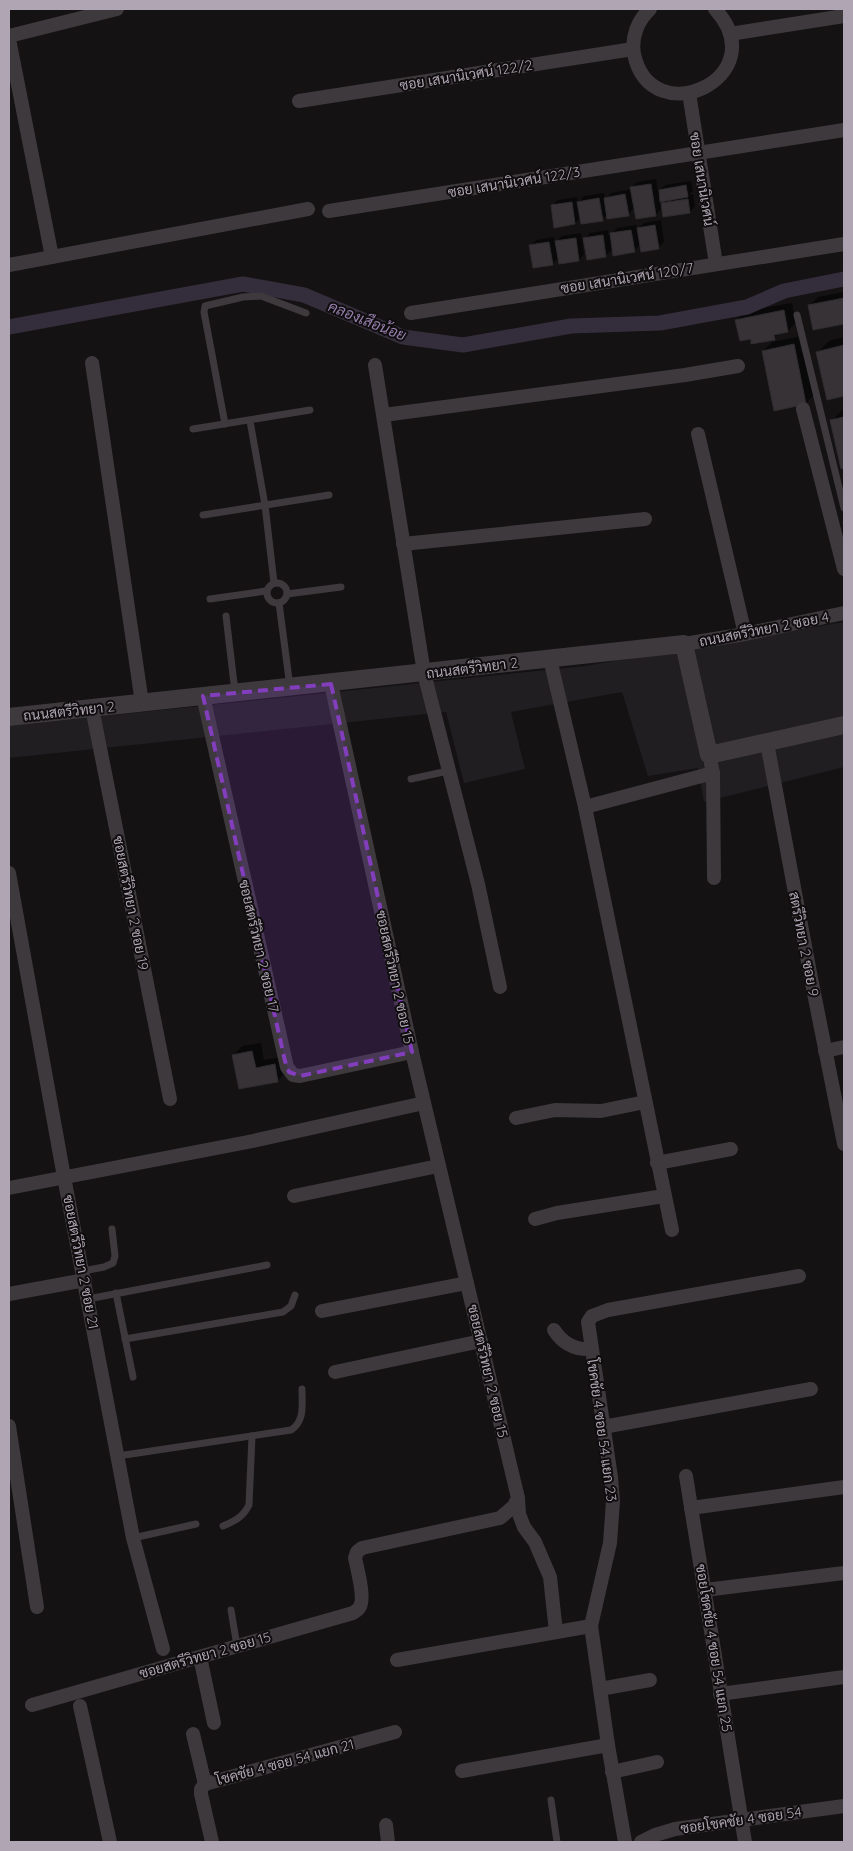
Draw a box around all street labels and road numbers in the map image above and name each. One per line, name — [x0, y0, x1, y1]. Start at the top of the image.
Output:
street label: ซอย เสนานิเวศน์ 122/2 — [398, 56, 534, 94]
street label: ซอย เสนานิเวศน์ — [686, 131, 718, 227]
street label: ซอย เสนานิเวศน์ 122/3 — [447, 163, 581, 201]
street label: ซอย เสนานิเวศน์ 120/7 — [559, 259, 695, 297]
street label: ถนนสตรีวิทยา 2 ซอย 4 — [698, 608, 830, 650]
street label: ถนนสตรีวิทยา 2 — [425, 653, 519, 683]
street label: ถนนสตรีวิทยา 2 — [22, 697, 116, 725]
street label: ซอยสตรีวิทยา 2 ซอย 19 — [109, 834, 153, 972]
street label: ซอยสตรีวิทยา 2 ซอย 17 — [235, 878, 283, 1014]
street label: สตรีวิทยา 2 ซอย 9 — [785, 890, 823, 998]
street label: ซอยสตรีวิทยา 2 ซอย 15 — [372, 908, 418, 1046]
street label: ซอยสตรีวิทยา 2 ซอย 21 — [59, 1193, 103, 1331]
street label: ซอยสตรีวิทยา 2 ซอย 15 — [464, 1303, 512, 1439]
street label: โชคชัย 4 ซอย 54 แยก 23 — [583, 1356, 621, 1503]
street label: ซอยโชคชัย 4 ซอย 54 แยก 25 — [692, 1563, 736, 1733]
street label: ซอยสตรีวิทยา 2 ซอย 15 — [137, 1628, 273, 1682]
street label: โชคชัย 4 ซอย 54 แยก 21 — [213, 1735, 356, 1789]
street label: ซอยโชคชัย 4 ซอย 54 — [679, 1803, 803, 1837]

